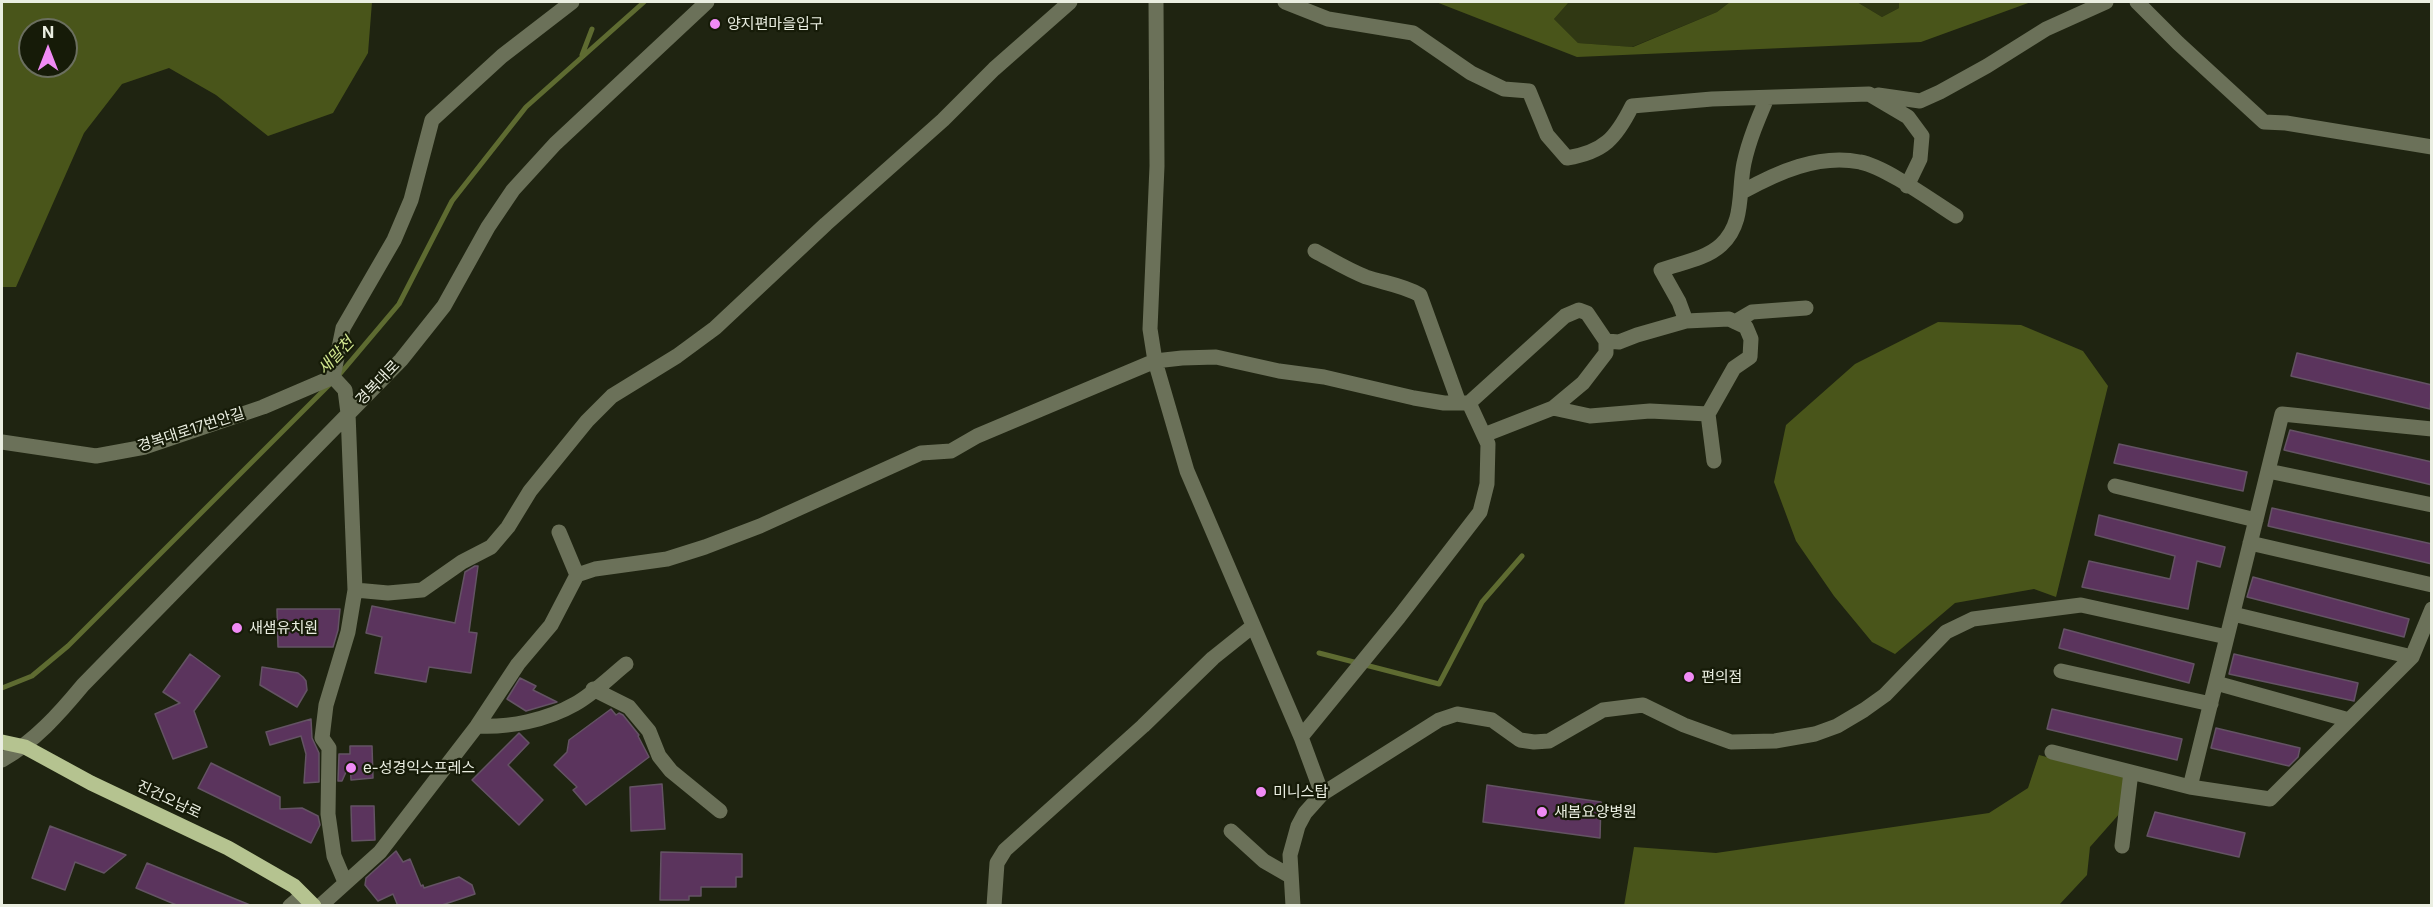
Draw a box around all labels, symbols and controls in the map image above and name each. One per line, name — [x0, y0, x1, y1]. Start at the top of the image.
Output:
place label: 양지편마을입구 — [727, 15, 824, 33]
marker: 양지편마을입구 — [708, 17, 722, 31]
north arrow — [18, 18, 78, 78]
text: N — [42, 22, 54, 42]
water label: 새말천 — [314, 333, 358, 379]
street label: 경복대로 — [352, 357, 404, 409]
street label: 경복대로17번안길 — [135, 404, 247, 456]
place label: 새샘유치원 — [249, 619, 318, 637]
marker: 새샘유치원 — [230, 621, 244, 635]
place label: 편의점 — [1701, 668, 1742, 686]
marker: 편의점 — [1682, 670, 1696, 684]
place label: e-성경익스프레스 — [363, 759, 475, 777]
marker: e-성경익스프레스 — [344, 761, 358, 775]
street label: 진건오남로 — [134, 777, 204, 823]
place label: 미니스탑 — [1273, 783, 1328, 801]
marker: 미니스탑 — [1254, 785, 1268, 799]
place label: 새봄요양병원 — [1554, 803, 1637, 821]
marker: 새봄요양병원 — [1535, 805, 1549, 819]

